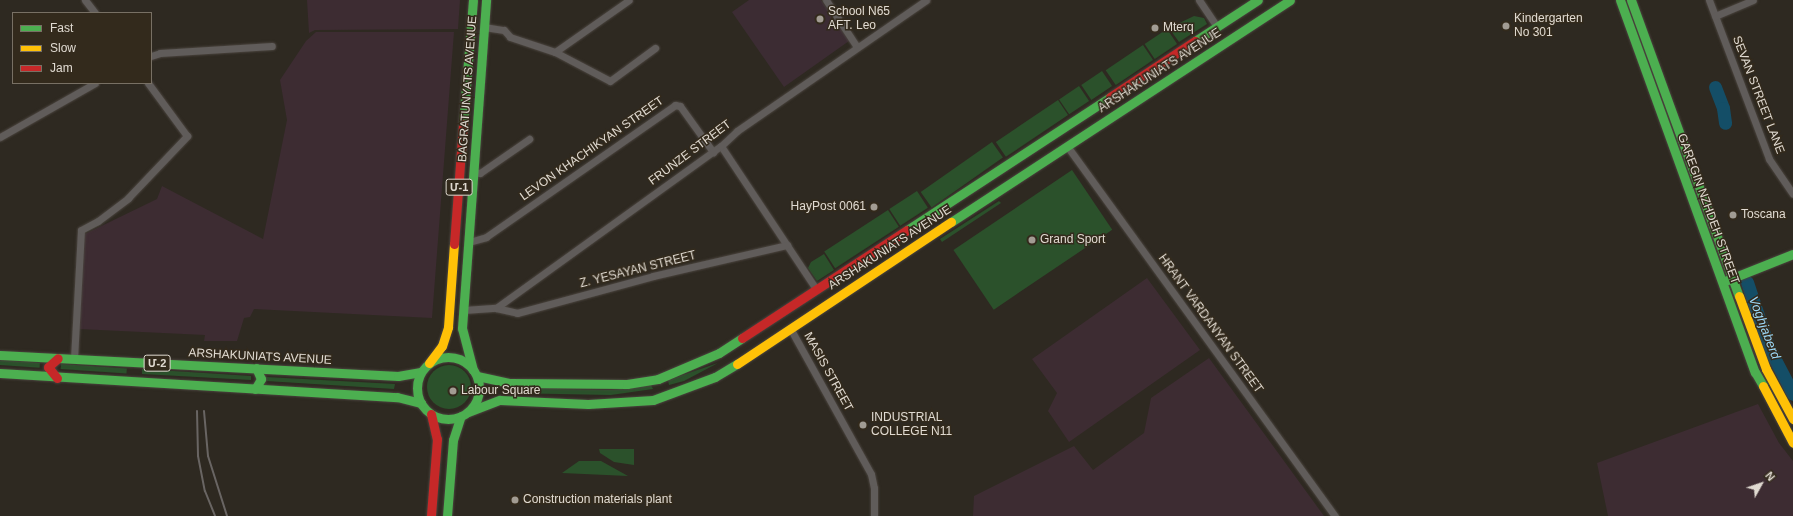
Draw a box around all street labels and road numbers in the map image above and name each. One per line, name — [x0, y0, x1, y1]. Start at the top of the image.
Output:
street label: BAGRATUNYATS AVENUE — [456, 15, 480, 163]
street label: ARSHAKUNIATS AVENUE — [1096, 26, 1224, 116]
street label: SEVAN STREET LANE — [1729, 34, 1787, 156]
street label: LEVON KHACHIKYAN STREET — [517, 94, 667, 204]
street label: FRUNZE STREET — [646, 117, 734, 189]
street label: GAREGIN NZHDEH STREET — [1674, 132, 1742, 286]
road number: Մ-1 — [445, 178, 473, 196]
street label: ARSHAKUNIATS AVENUE — [826, 203, 954, 293]
street label: Z. YESAYAN STREET — [578, 249, 698, 291]
street label: HRANT VARDANYAN STREET — [1155, 252, 1265, 396]
street label: MASIS STREET — [800, 330, 856, 414]
street label: ARSHAKUNIATS AVENUE — [188, 346, 332, 368]
road number: Մ-2 — [143, 354, 171, 372]

